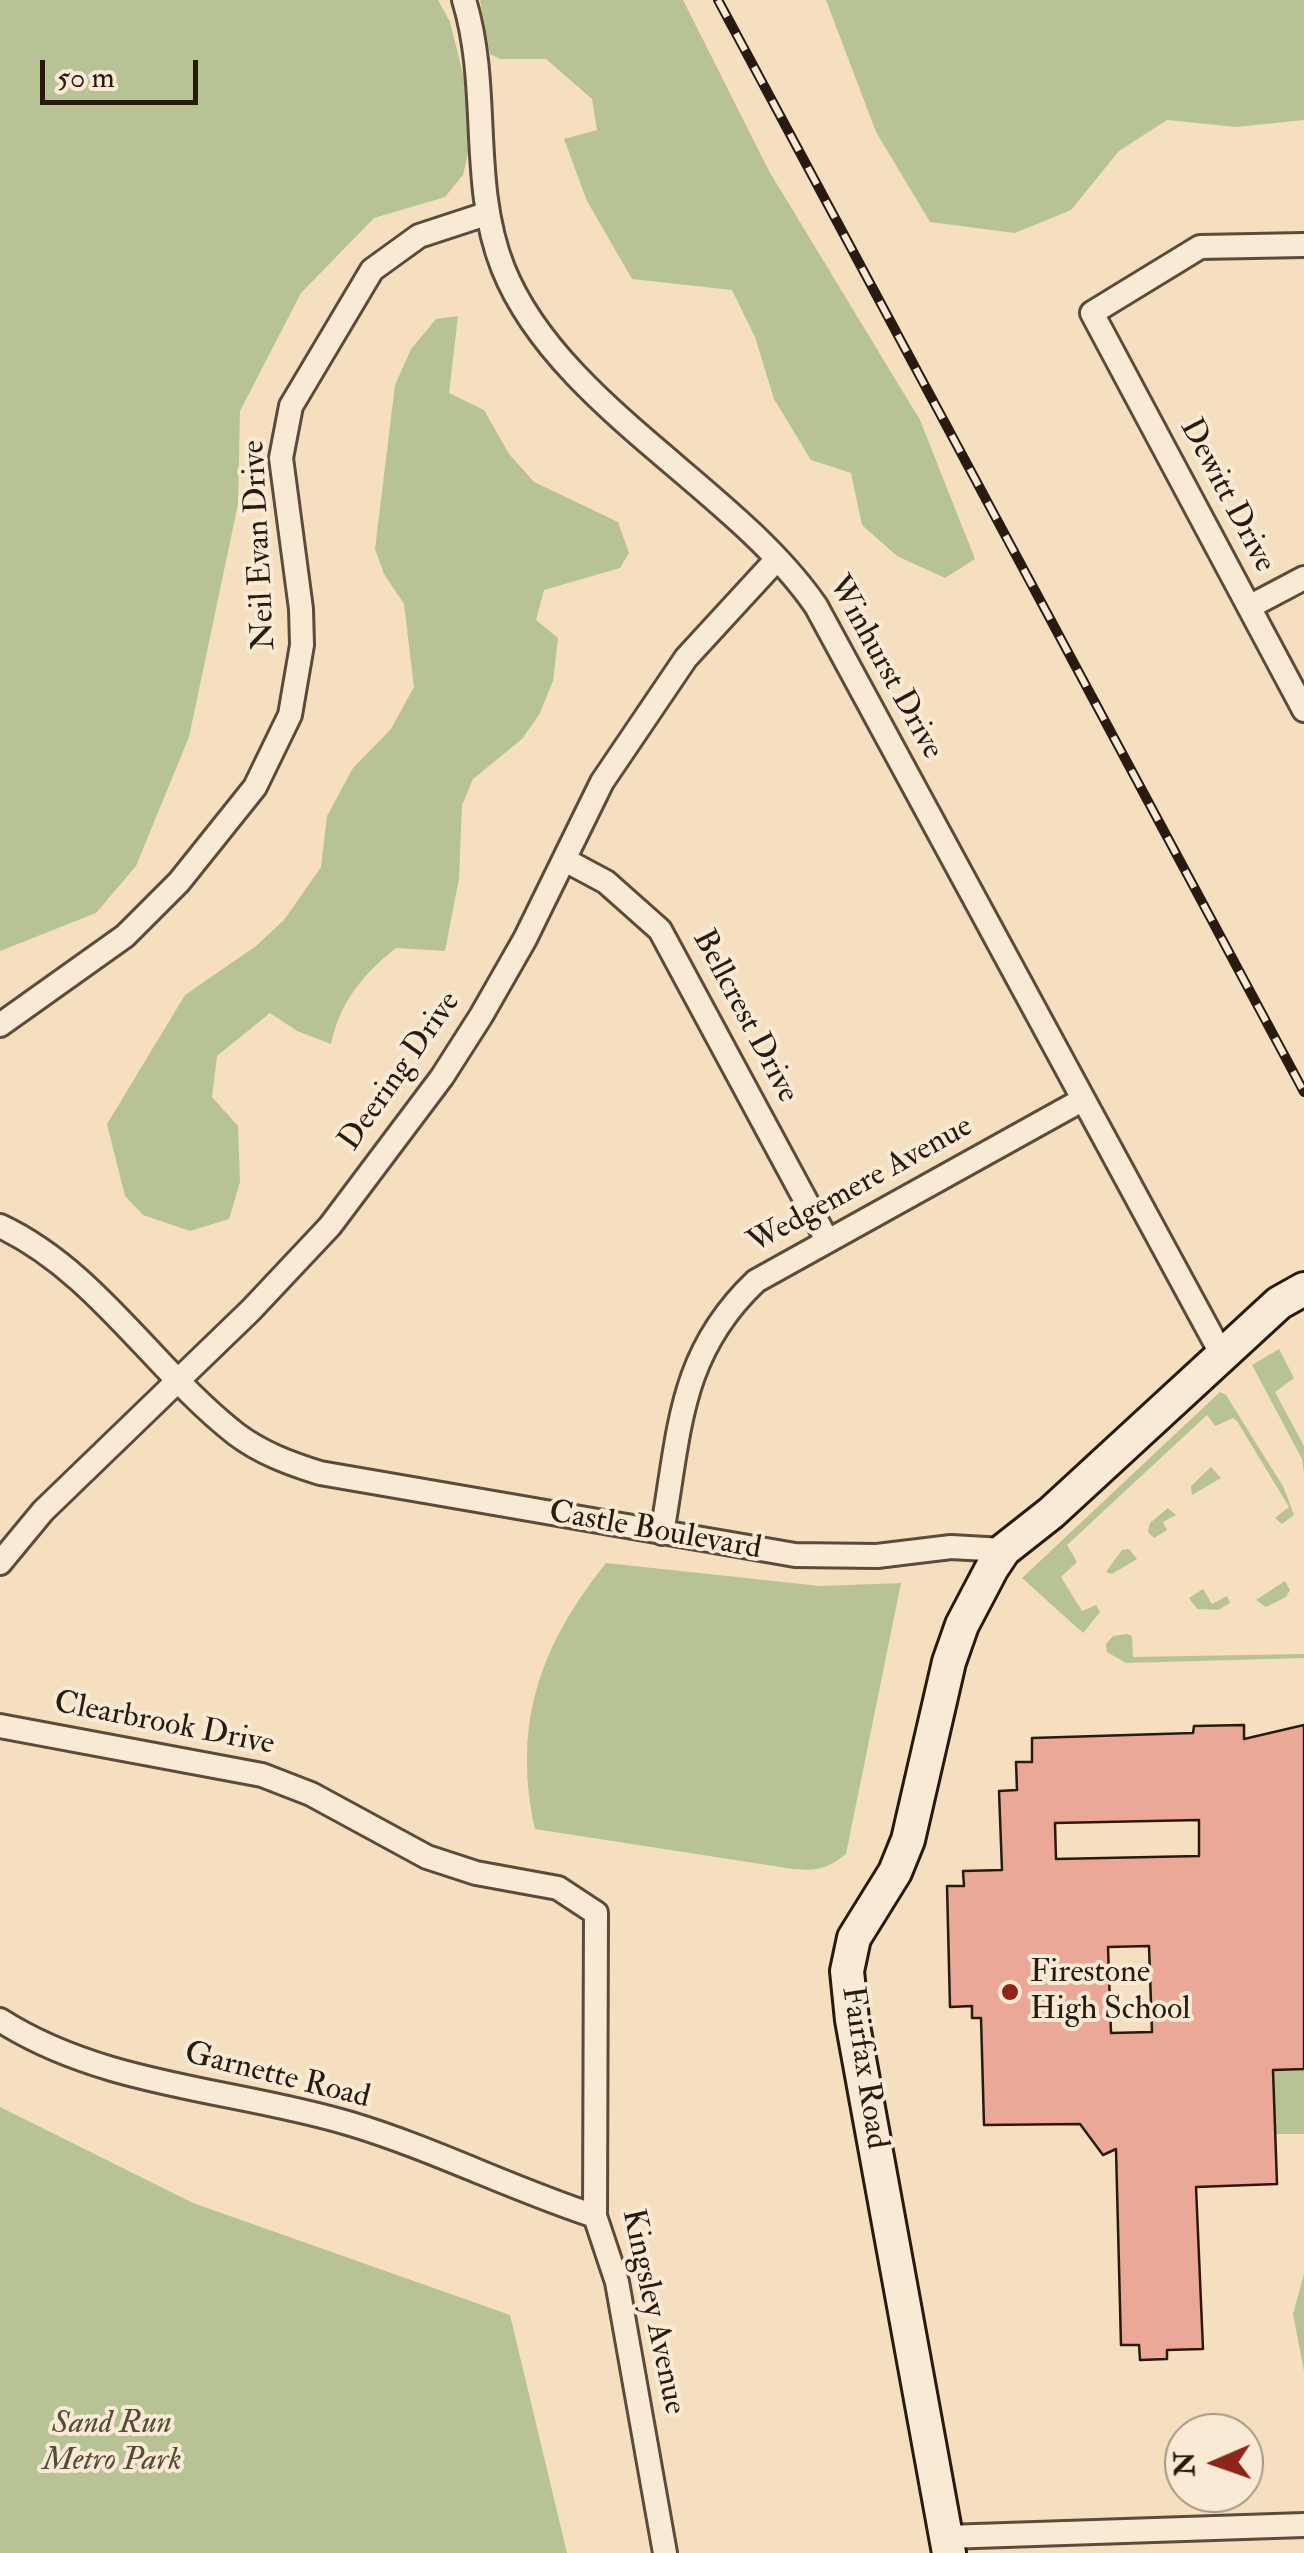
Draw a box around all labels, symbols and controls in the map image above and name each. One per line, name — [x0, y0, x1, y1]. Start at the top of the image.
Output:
scale bar — [45, 40, 202, 102]
text: 50 m — [57, 59, 115, 96]
street label: Dewitt Drive — [1170, 413, 1282, 579]
street label: Neil Evan Drive — [236, 439, 286, 651]
street label: Winhurst Drive — [818, 570, 950, 766]
street label: Bellcrest Drive — [682, 924, 806, 1110]
street label: Deering Drive — [332, 985, 470, 1159]
street label: Wedgemere Avenue — [742, 1108, 980, 1264]
street label: Castle Boulevard — [546, 1494, 764, 1570]
street label: Clearbrook Drive — [51, 1685, 277, 1765]
place label: Firestone High School — [1030, 1955, 1190, 2030]
marker: Firestone High School — [999, 1981, 1021, 2003]
street label: Fairfax Road — [831, 1984, 895, 2152]
street label: Garnette Road — [180, 2035, 374, 2119]
street label: Kingsley Avenue — [612, 2206, 692, 2418]
park label: Sand Run Metro Park — [42, 2406, 182, 2481]
north arrow — [1164, 2413, 1264, 2513]
text: N — [1168, 2451, 1203, 2477]

